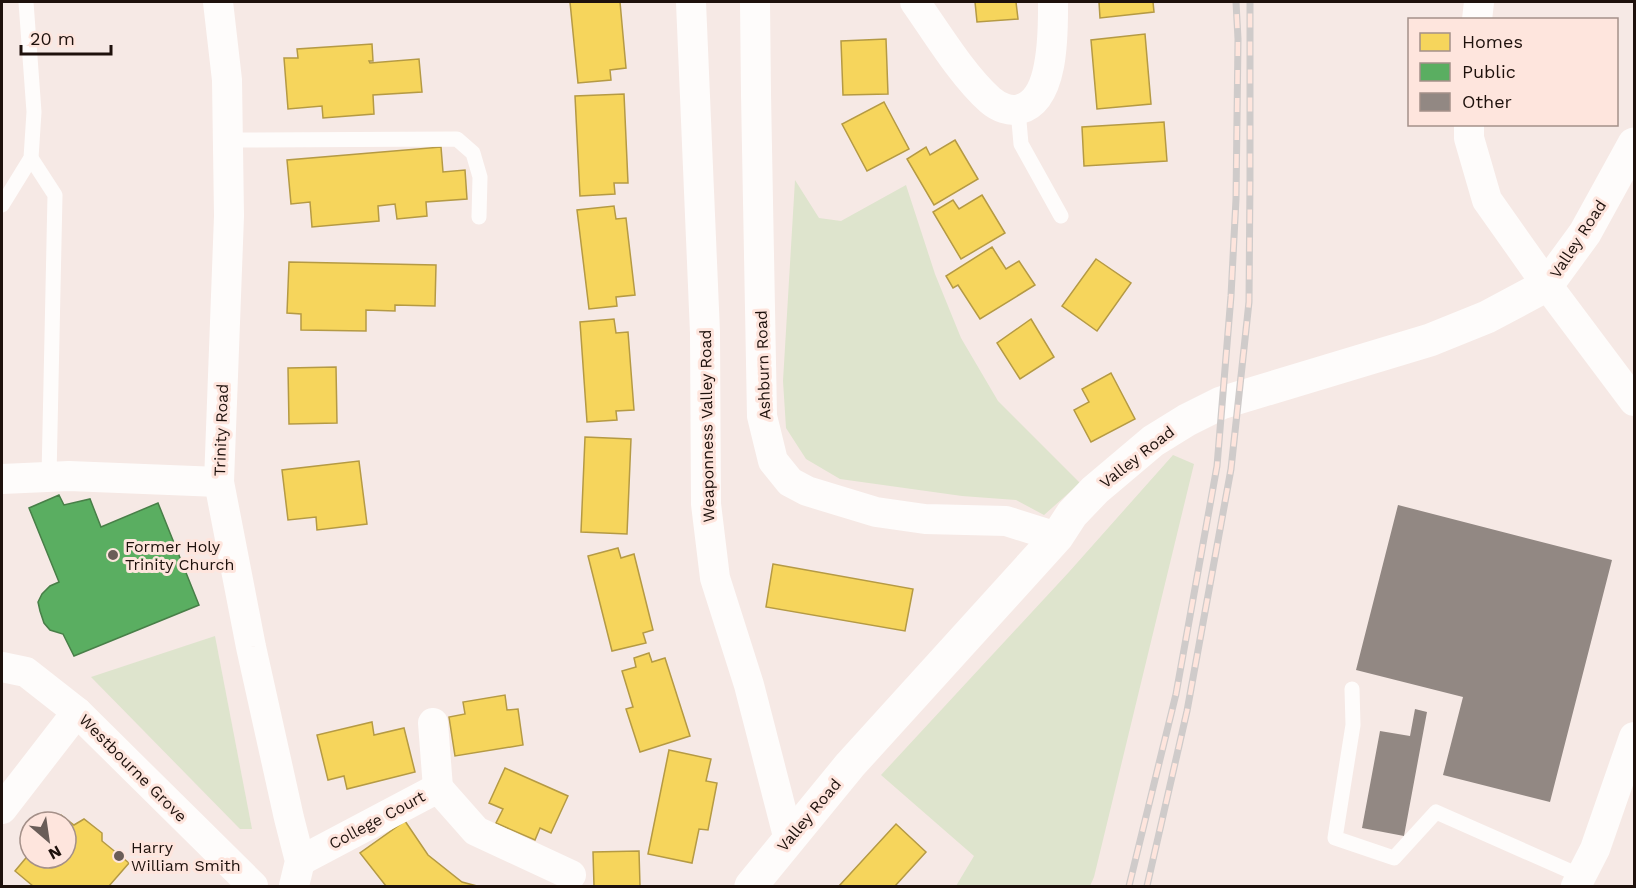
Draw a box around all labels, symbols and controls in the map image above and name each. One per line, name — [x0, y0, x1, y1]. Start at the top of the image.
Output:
scale bar — [21, 18, 111, 56]
legend — [1408, 18, 1618, 126]
text: 20 m — [30, 28, 75, 49]
text: Homes — [1462, 31, 1523, 52]
text: Public — [1462, 61, 1516, 82]
text: Other — [1462, 91, 1512, 112]
street label: Valley Road — [1546, 196, 1610, 282]
street label: Ashburn Road — [752, 310, 774, 420]
street label: Weaponness Valley Road — [696, 329, 718, 523]
street label: Trinity Road — [210, 383, 232, 477]
street label: Valley Road — [1096, 422, 1178, 492]
place label: Former Holy Trinity Church — [125, 537, 234, 574]
marker: Former Holy Trinity Church — [106, 548, 120, 562]
street label: Westbourne Grove — [75, 710, 191, 826]
street label: Valley Road — [773, 775, 845, 855]
street label: College Court — [326, 787, 429, 853]
north arrow — [18, 810, 78, 870]
place label: Harry William Smith — [131, 838, 241, 875]
text: N — [45, 841, 65, 864]
marker: Harry William Smith — [112, 849, 126, 863]

